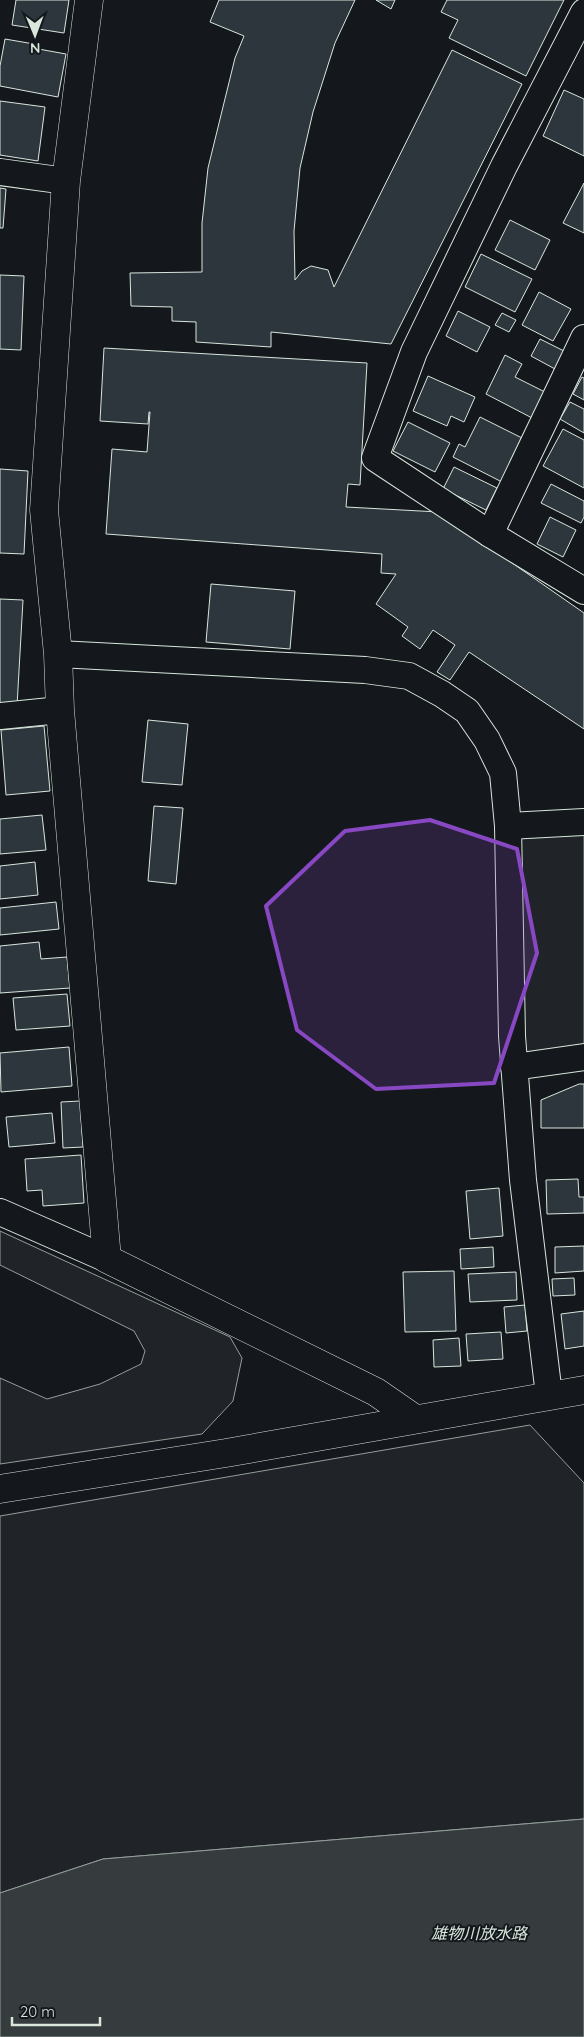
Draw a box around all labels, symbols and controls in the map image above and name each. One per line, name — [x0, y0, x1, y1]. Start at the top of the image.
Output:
north arrow — [10, 10, 60, 60]
text: N — [30, 39, 41, 57]
water label: 雄物川放水路 — [431, 1923, 529, 1943]
scale bar — [12, 1994, 100, 2026]
text: 20 m — [20, 2002, 55, 2021]

